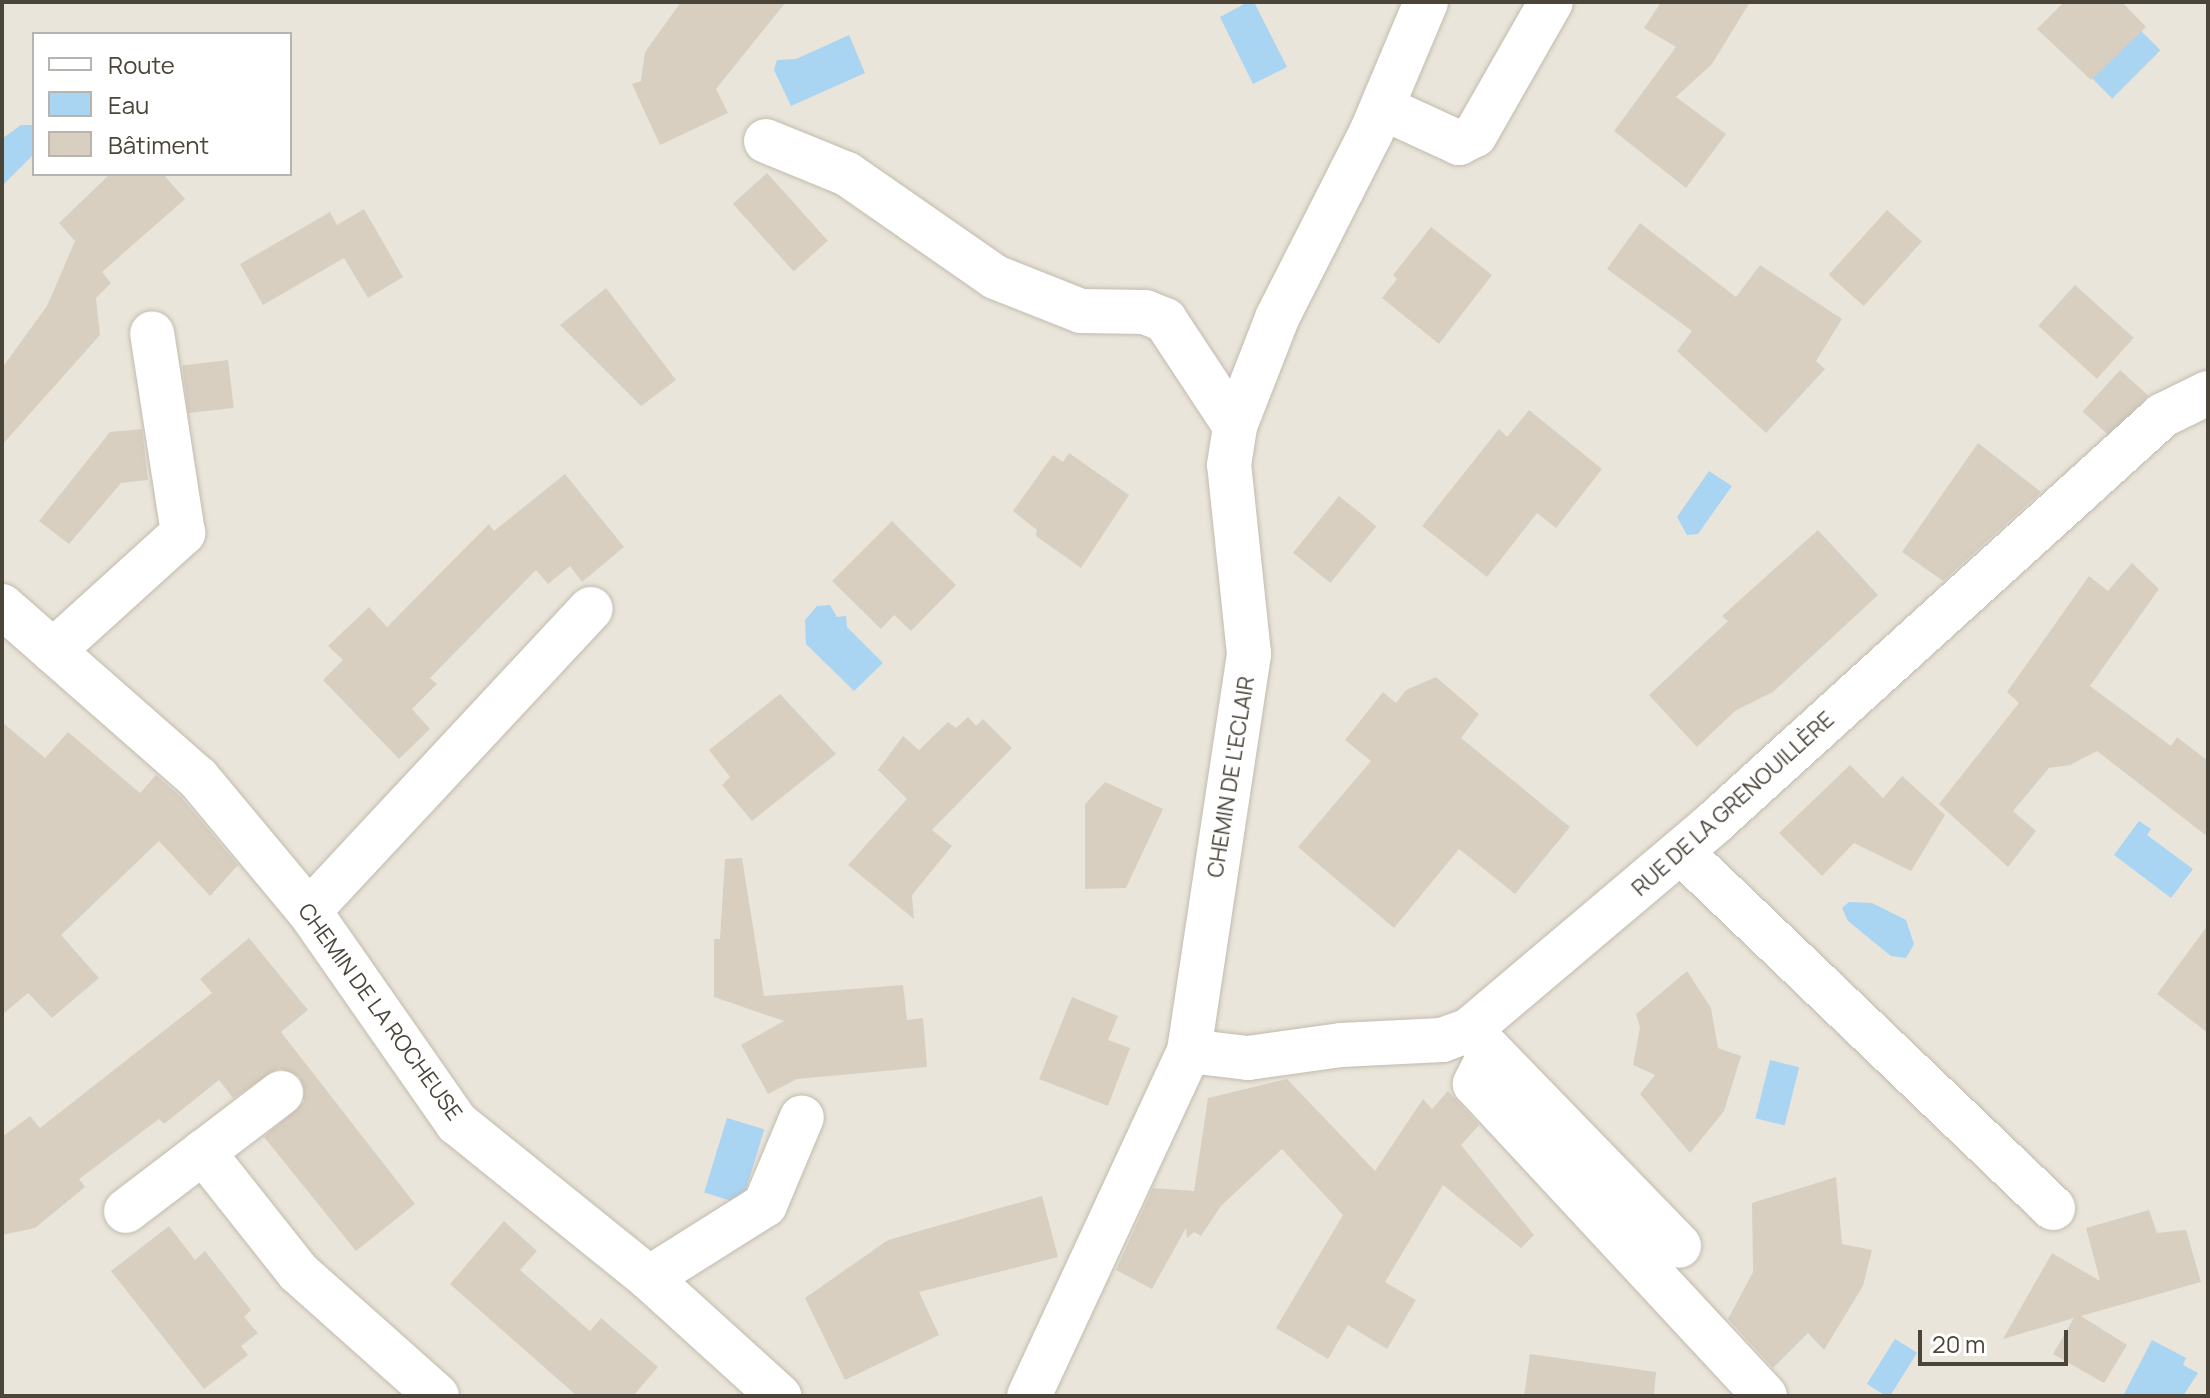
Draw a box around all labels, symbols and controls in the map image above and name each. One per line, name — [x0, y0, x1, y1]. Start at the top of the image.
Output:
legend — [32, 32, 292, 176]
text: Route — [108, 48, 175, 81]
text: Eau — [108, 88, 149, 121]
text: Bâtiment — [108, 128, 209, 161]
street label: CHEMIN DE L'ECLAIR — [1202, 675, 1260, 879]
street label: RUE DE LA GRENOUILLÈRE — [1627, 706, 1839, 902]
street label: CHEMIN DE LA ROCHEUSE — [292, 898, 468, 1126]
scale bar — [1922, 1314, 2072, 1364]
text: 20 m — [1932, 1327, 1985, 1360]

